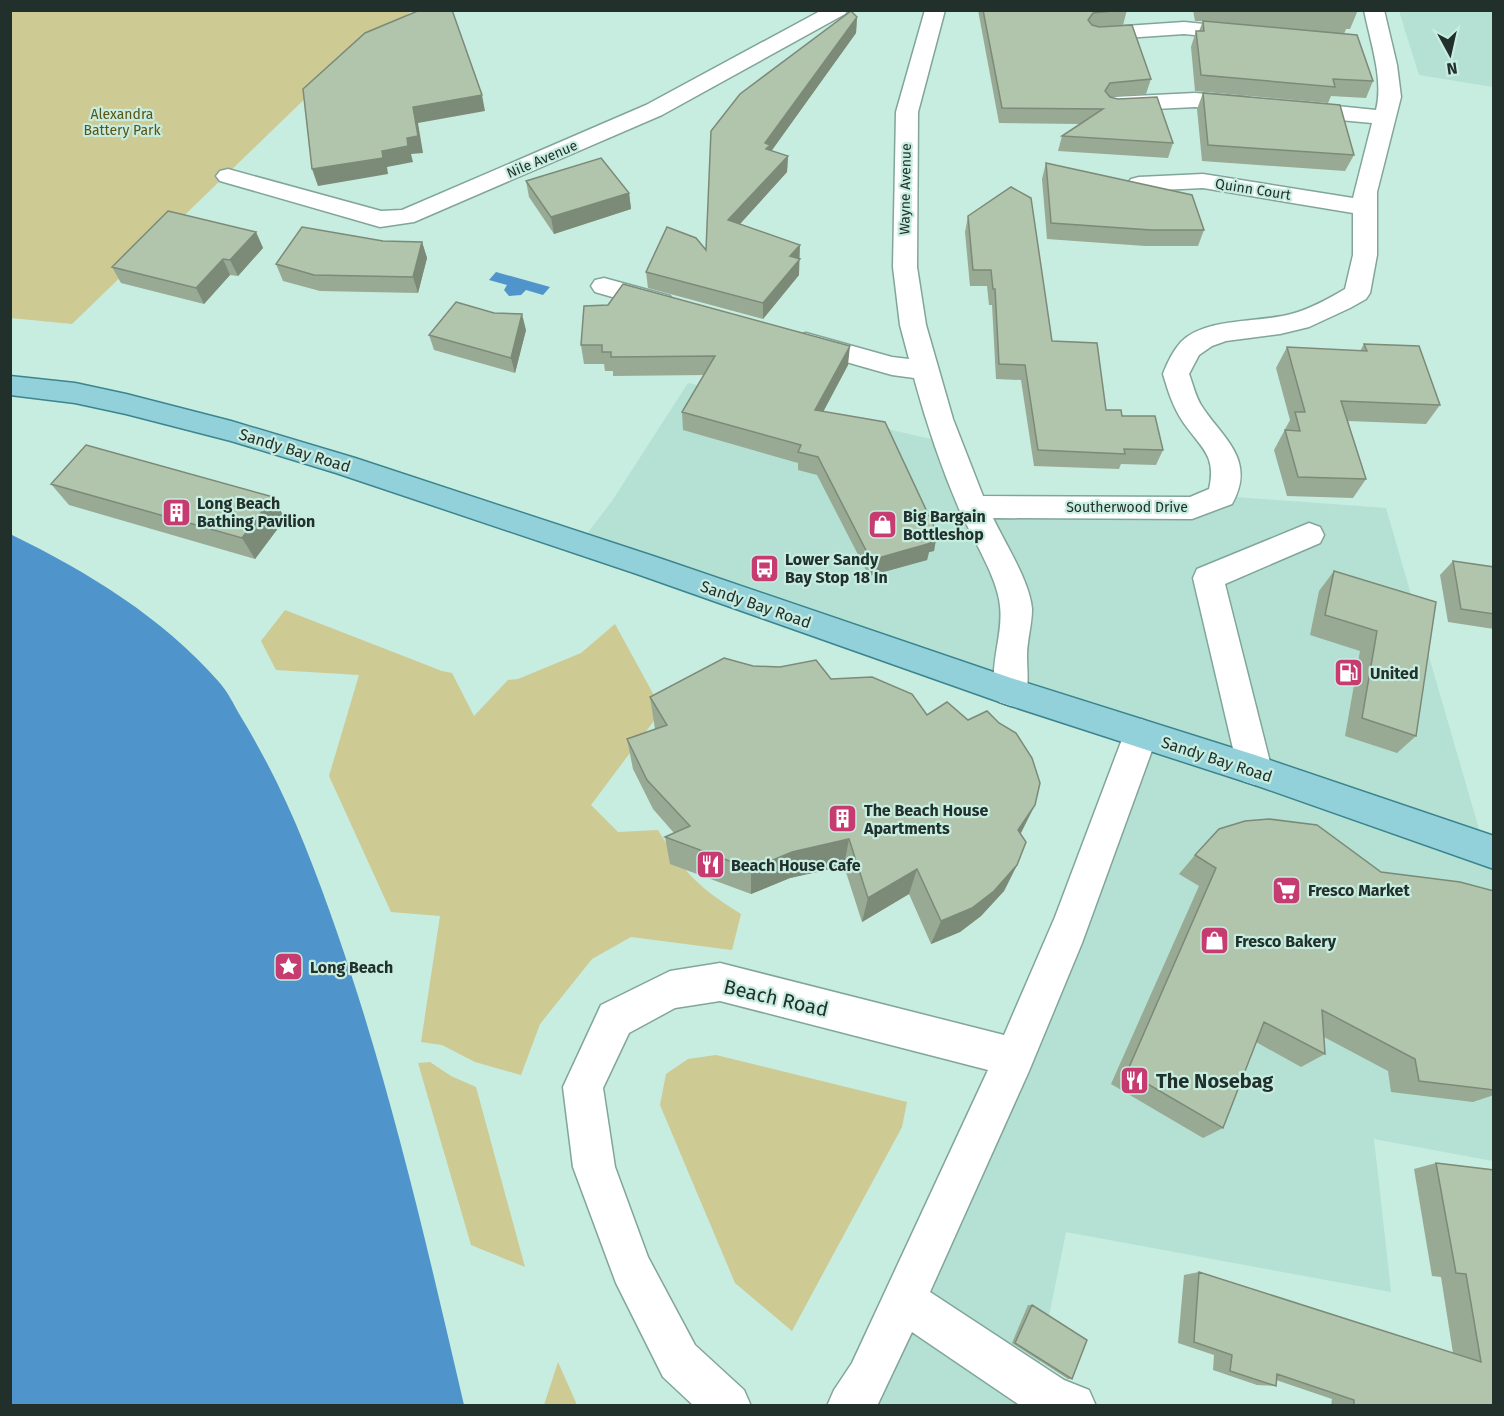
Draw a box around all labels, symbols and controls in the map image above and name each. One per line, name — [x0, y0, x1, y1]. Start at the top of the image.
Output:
north arrow — [1420, 24, 1480, 84]
text: N — [1445, 58, 1459, 79]
park label: Alexandra Battery Park — [83, 106, 161, 139]
street label: Nile Avenue — [504, 137, 580, 182]
street label: Wayne Avenue — [896, 143, 915, 235]
street label: Quinn Court — [1214, 175, 1293, 204]
street label: Sandy Bay Road — [237, 424, 353, 476]
place label: Long Beach Bathing Pavilion — [197, 494, 315, 531]
building icon: Long Beach Bathing Pavilion — [160, 496, 192, 528]
street label: Southerwood Drive — [1066, 499, 1188, 516]
place label: Big Bargain Bottleshop — [903, 507, 986, 544]
shop icon: Big Bargain Bottleshop — [866, 509, 898, 541]
place label: Lower Sandy Bay Stop 18 In — [785, 550, 888, 587]
bus stop icon: Lower Sandy Bay Stop 18 In — [748, 552, 780, 584]
street label: Sandy Bay Road — [698, 577, 814, 632]
fuel station icon: United — [1333, 657, 1365, 689]
place label: United — [1370, 664, 1418, 683]
street label: Sandy Bay Road — [1159, 733, 1275, 786]
place label: The Beach House Apartments — [863, 801, 988, 838]
building icon: The Beach House Apartments — [827, 803, 859, 835]
restaurant icon: Beach House Cafe — [694, 849, 726, 881]
place label: Beach House Cafe — [731, 856, 861, 875]
supermarket icon: Fresco Market — [1271, 874, 1303, 906]
place label: Fresco Market — [1308, 881, 1410, 900]
shop icon: Fresco Bakery — [1198, 925, 1230, 957]
place label: Fresco Bakery — [1235, 932, 1337, 951]
place icon: Long Beach — [273, 951, 305, 983]
place label: Long Beach — [310, 958, 393, 977]
street label: Beach Road — [721, 974, 831, 1022]
restaurant icon: The Nosebag — [1119, 1065, 1151, 1097]
place label: The Nosebag — [1156, 1069, 1274, 1093]

